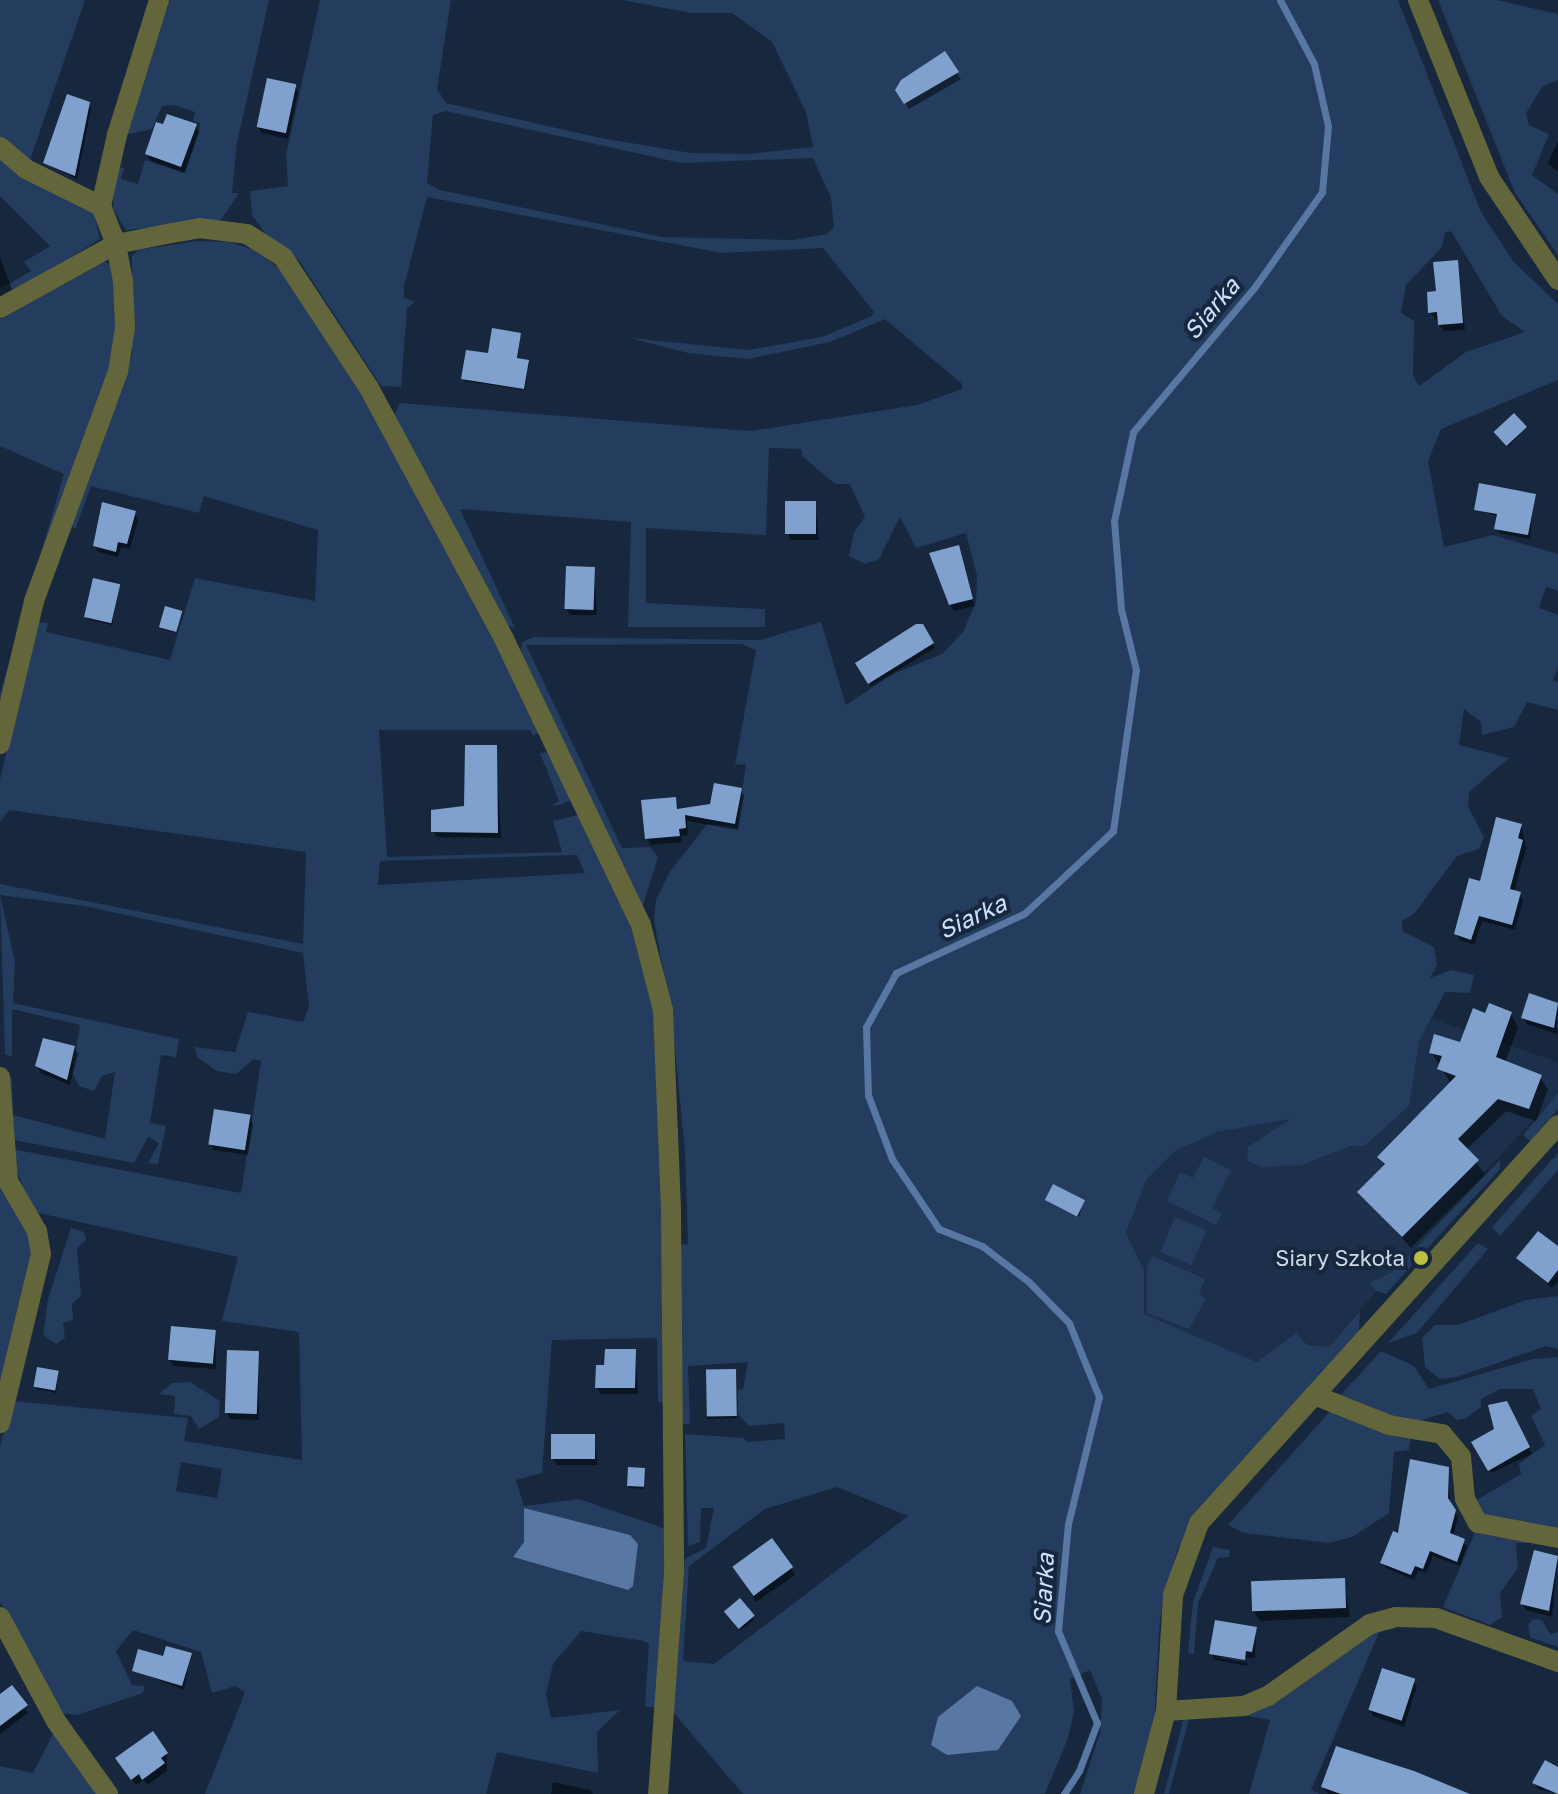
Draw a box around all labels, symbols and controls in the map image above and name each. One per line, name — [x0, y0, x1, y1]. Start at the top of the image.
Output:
water label: Siarka — [1177, 271, 1245, 345]
water label: Siarka — [933, 888, 1011, 944]
place label: Siary Szkoła — [1275, 1245, 1405, 1271]
marker: Siary Szkoła — [1412, 1249, 1430, 1267]
water label: Siarka — [1027, 1552, 1059, 1626]

